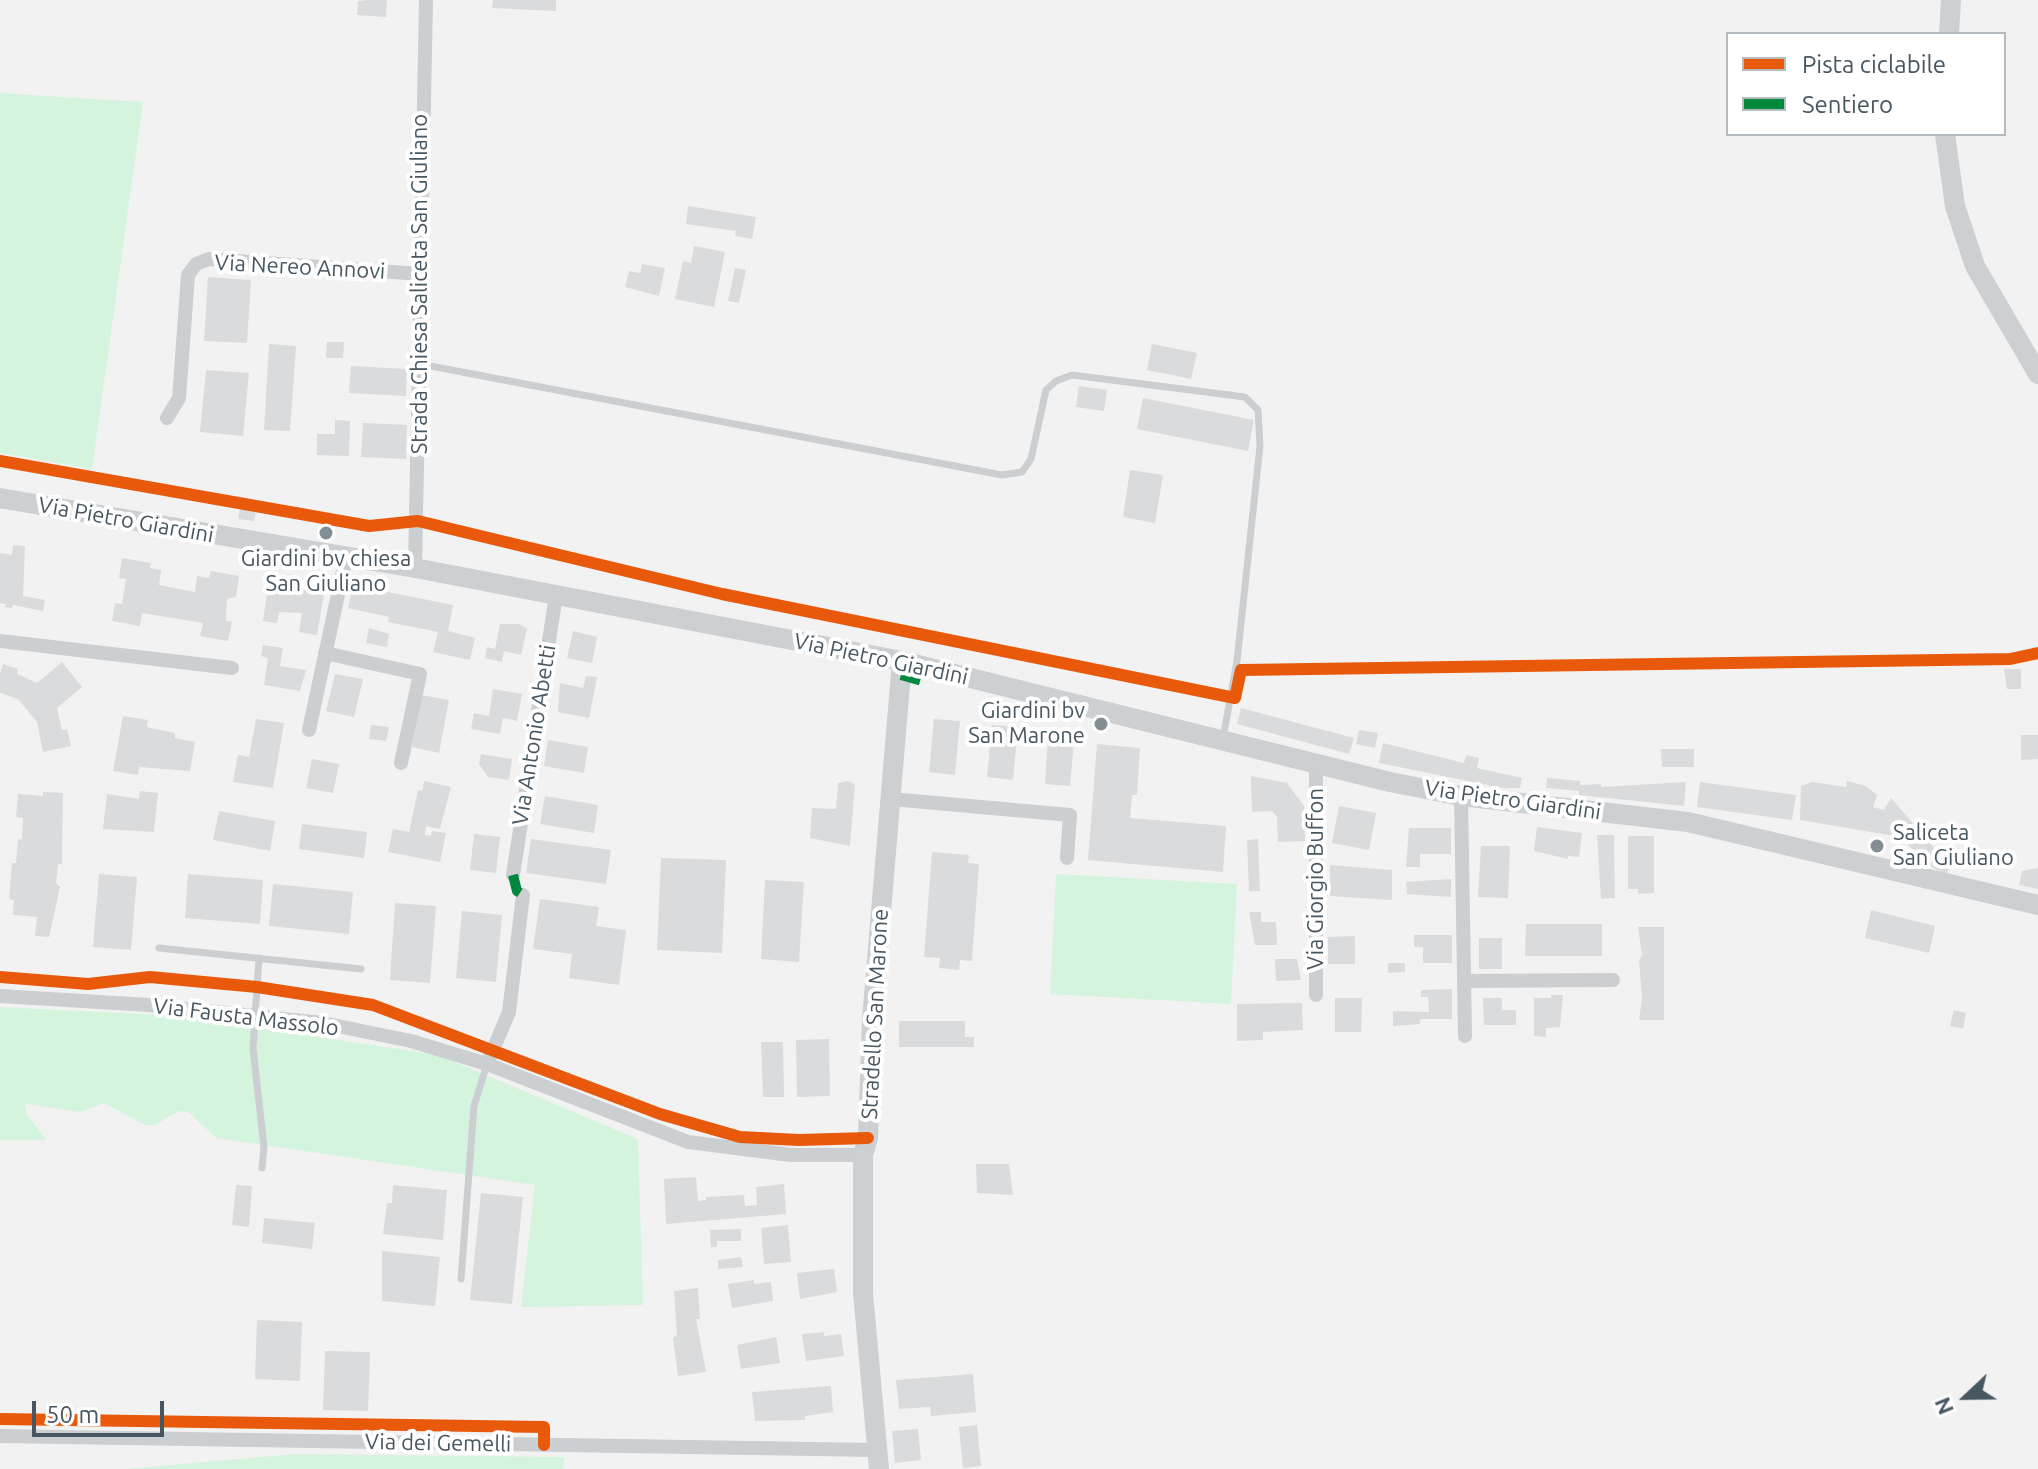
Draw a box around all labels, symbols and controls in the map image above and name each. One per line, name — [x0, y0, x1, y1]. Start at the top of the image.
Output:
legend — [1726, 32, 2006, 136]
text: Pista ciclabile — [1802, 51, 1946, 78]
text: Sentiero — [1802, 91, 1893, 118]
street label: Strada Chiesa Saliceta San Giuliano — [407, 114, 433, 454]
street label: Via Nereo Annovi — [214, 249, 386, 285]
street label: Via Pietro Giardini — [36, 492, 216, 548]
marker: Giardini bv chiesa San Giuliano — [317, 524, 335, 542]
place label: Giardini bv chiesa San Giuliano — [241, 546, 411, 598]
street label: Via Pietro Giardini — [791, 628, 971, 690]
street label: Via Antonio Abetti — [507, 643, 561, 827]
place label: Giardini bv San Marone — [968, 698, 1085, 750]
marker: Giardini bv San Marone — [1092, 715, 1110, 733]
street label: Via Pietro Giardini — [1423, 775, 1603, 825]
street label: Via Giorgio Buffon — [1303, 788, 1329, 970]
place label: Saliceta San Giuliano — [1893, 820, 2014, 872]
marker: Saliceta San Giuliano — [1868, 837, 1886, 855]
street label: Stradello San Marone — [856, 908, 894, 1120]
street label: Via Fausta Massolo — [152, 993, 340, 1041]
north arrow — [1926, 1357, 2006, 1437]
scale bar — [36, 1385, 168, 1435]
text: N — [1929, 1394, 1958, 1418]
text: 50 m — [46, 1401, 99, 1428]
street label: Via dei Gemelli — [365, 1429, 511, 1457]

